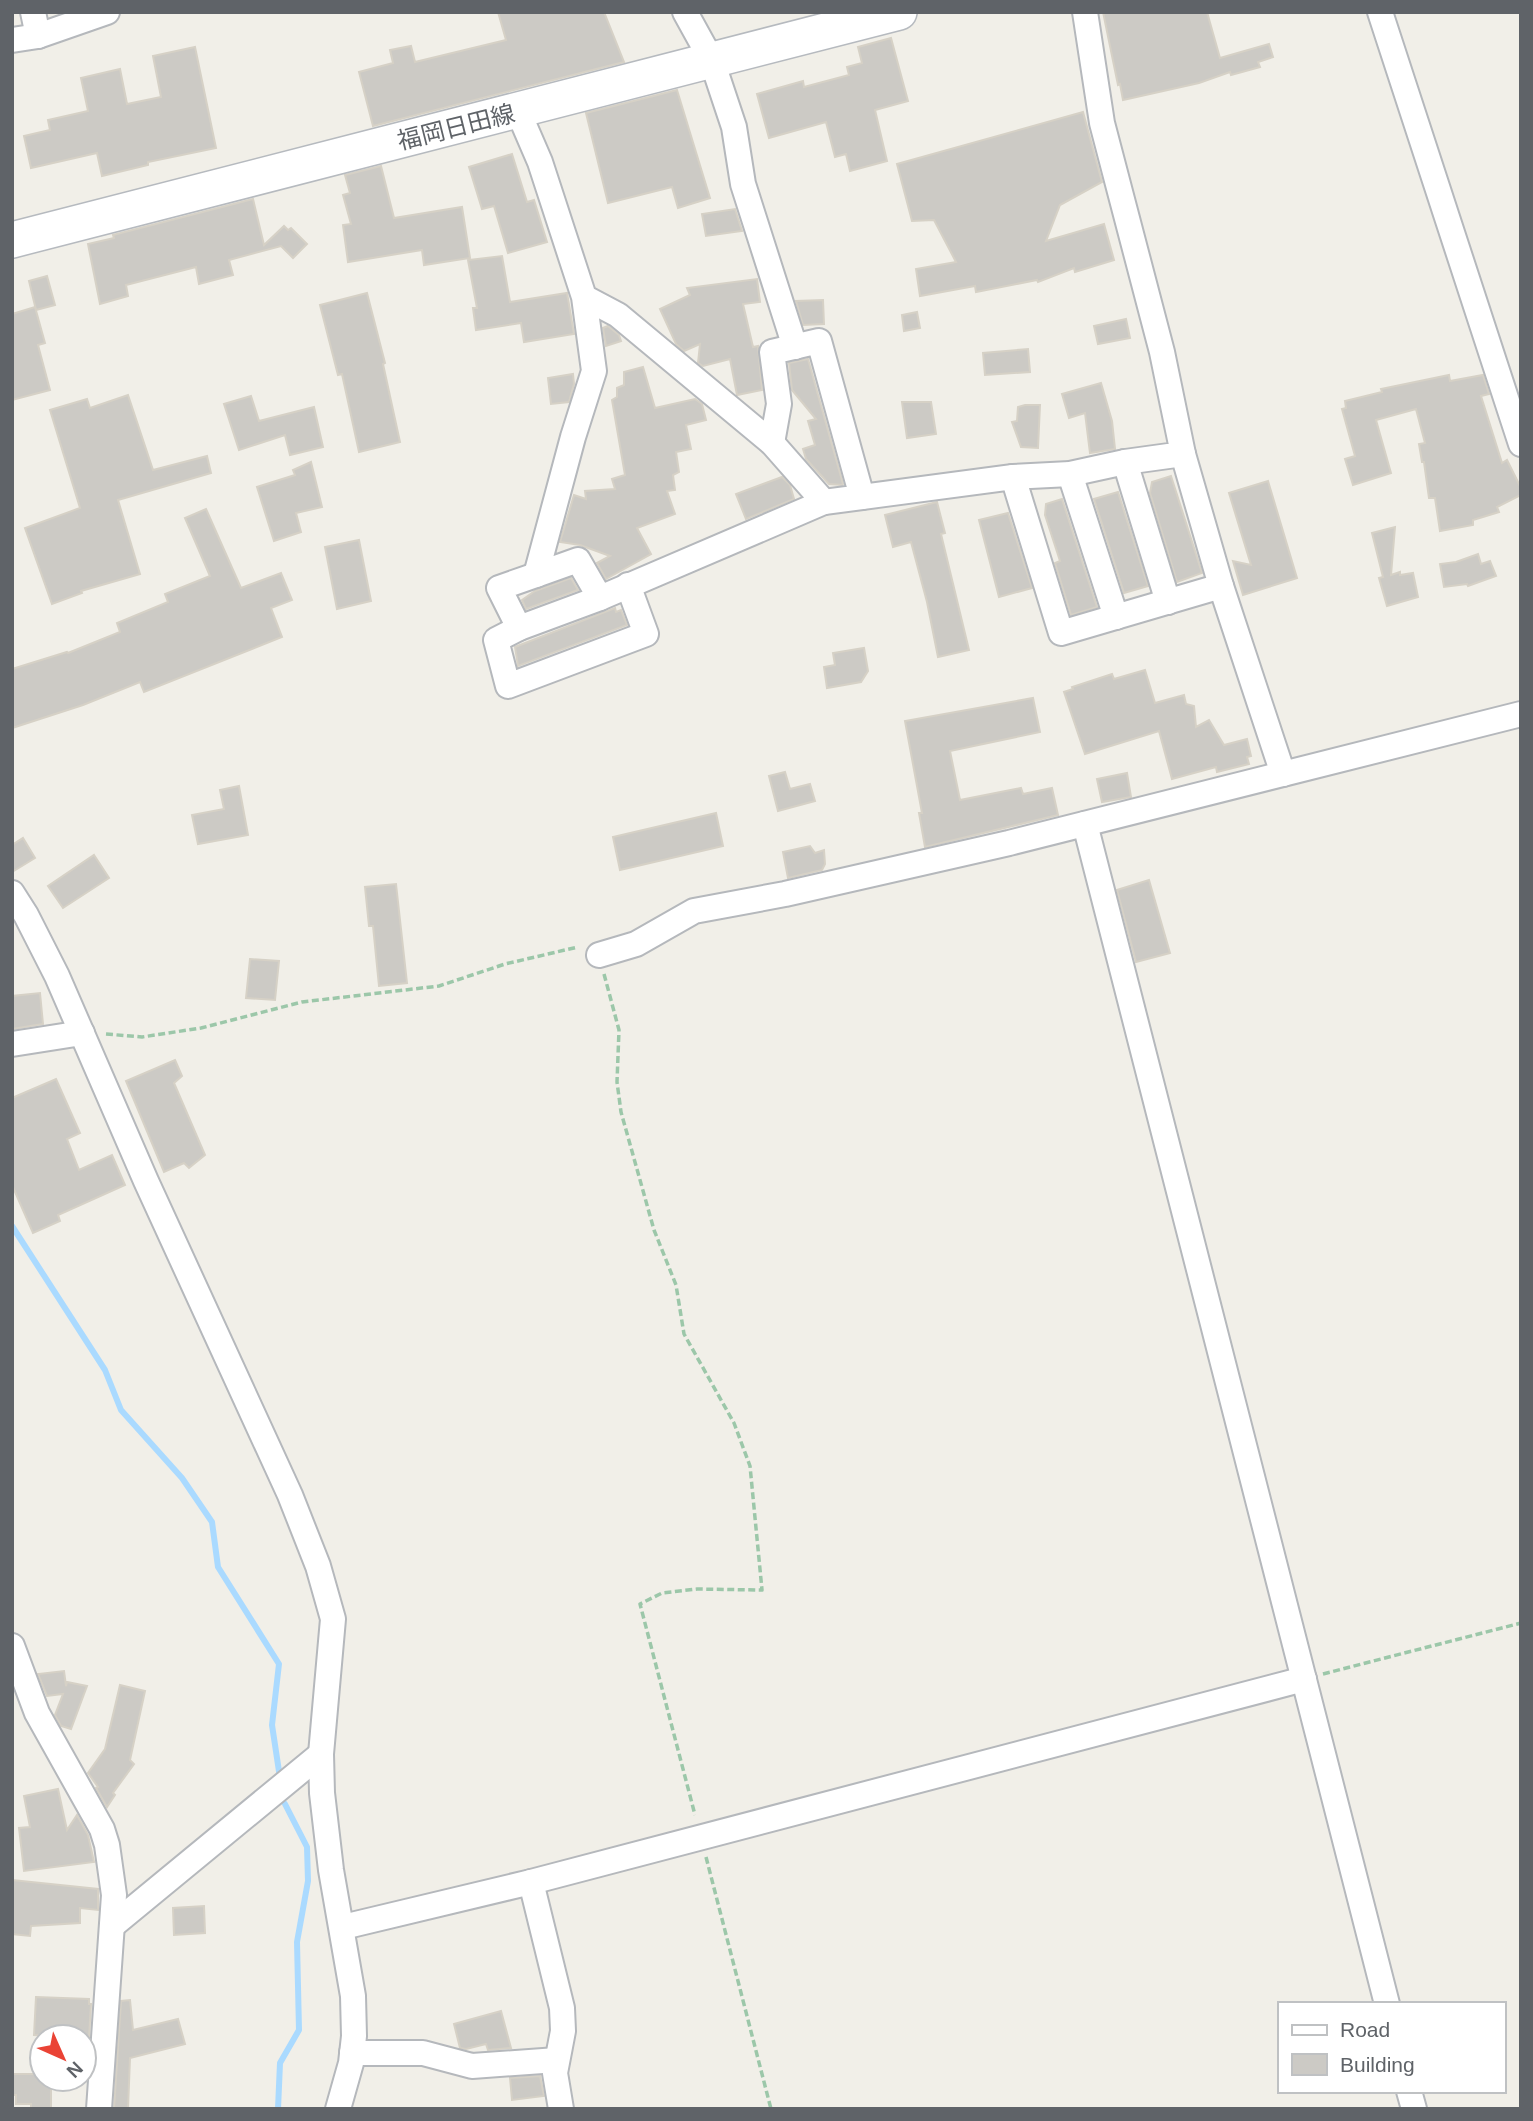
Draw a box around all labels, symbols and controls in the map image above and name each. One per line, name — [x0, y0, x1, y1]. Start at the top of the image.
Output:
street label: 福岡日田線 — [395, 99, 517, 155]
legend — [1278, 2002, 1505, 2093]
text: Road — [1340, 2018, 1390, 2041]
north arrow — [28, 2023, 98, 2093]
text: Building — [1340, 2053, 1415, 2076]
text: N — [62, 2057, 87, 2082]

